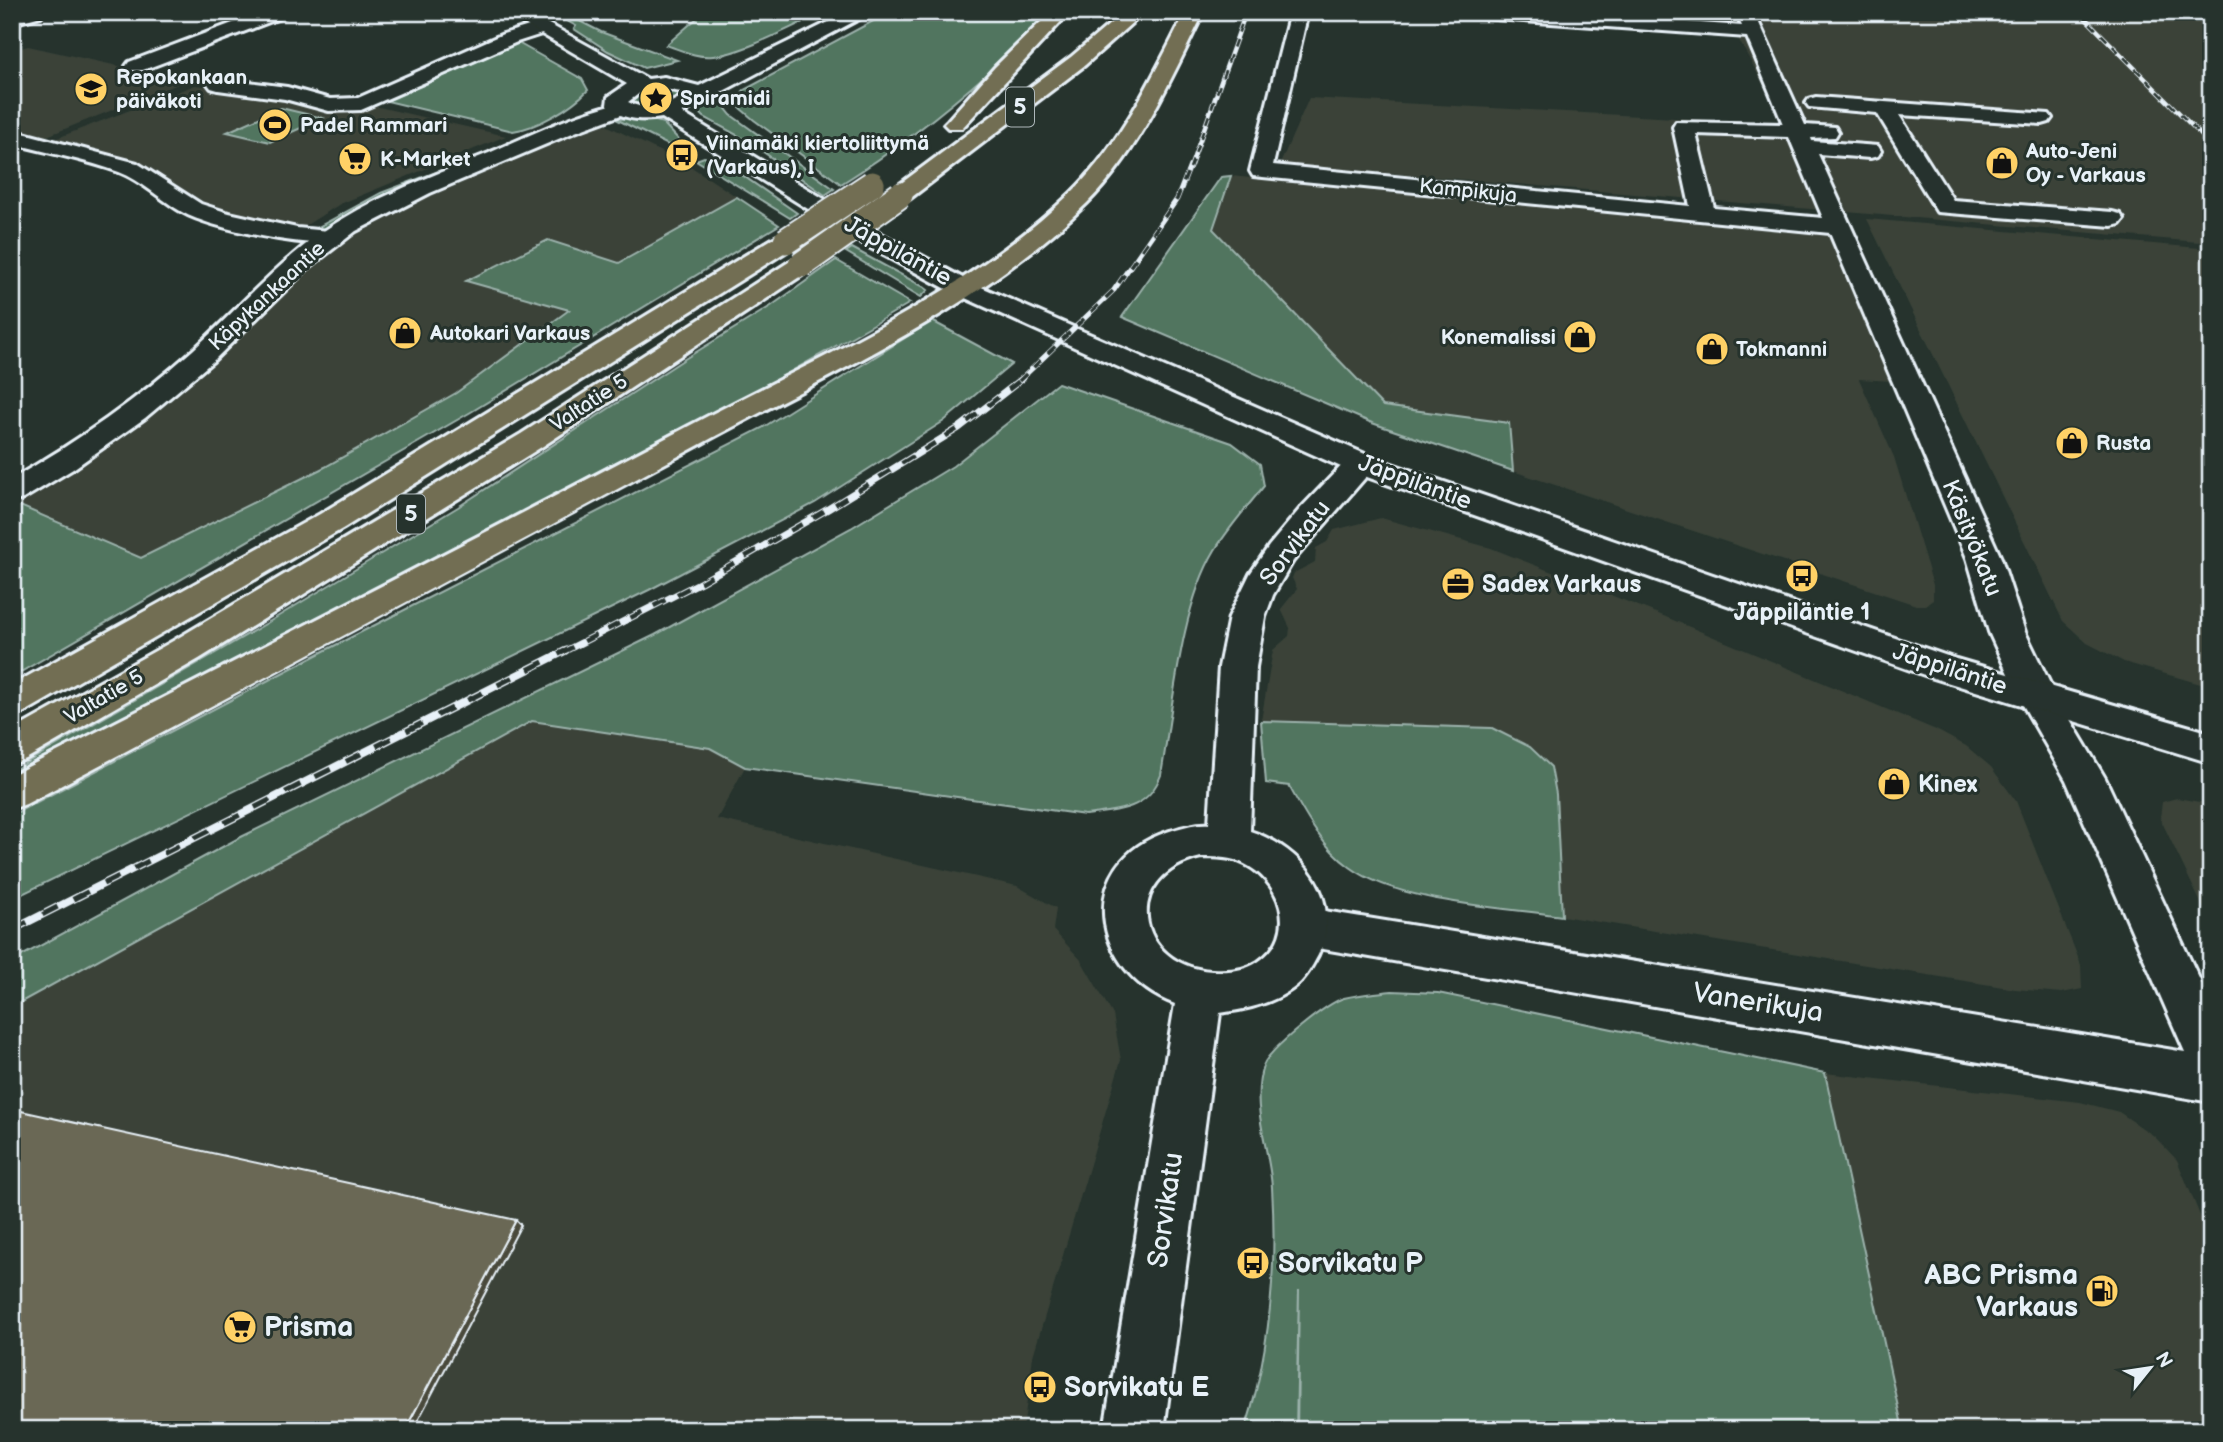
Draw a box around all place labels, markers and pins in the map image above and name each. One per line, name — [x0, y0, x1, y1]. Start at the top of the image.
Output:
place label: Repokankaan päiväkoti — [116, 65, 247, 114]
school or university icon: Repokankaan päiväkoti — [72, 70, 110, 108]
place icon: Spiramidi — [637, 79, 675, 117]
place label: Spiramidi — [680, 86, 770, 111]
sports icon: Padel Rammari — [256, 106, 294, 144]
place label: Padel Rammari — [300, 113, 447, 138]
place label: Viinamäki kiertoliittymä (Varkaus), I — [706, 131, 929, 180]
bus stop icon: Viinamäki kiertoliittymä (Varkaus), I — [663, 136, 701, 174]
place label: Auto-Jeni Oy - Varkaus — [2025, 139, 2146, 188]
supermarket icon: K-Market — [336, 140, 374, 178]
shop icon: Auto-Jeni Oy - Varkaus — [1983, 144, 2021, 182]
place label: K-Market — [380, 147, 470, 172]
shop icon: Autokari Varkaus — [386, 314, 424, 352]
shop icon: Konemalissi — [1561, 318, 1599, 356]
place label: Autokari Varkaus — [429, 321, 590, 346]
place label: Konemalissi — [1441, 325, 1556, 350]
shop icon: Tokmanni — [1693, 330, 1731, 368]
place label: Tokmanni — [1736, 337, 1827, 362]
shop icon: Rusta — [2053, 424, 2091, 462]
place label: Rusta — [2096, 431, 2151, 456]
bus stop icon: Jäppiläntie 1 — [1783, 557, 1821, 595]
office icon: Sadex Varkaus — [1439, 565, 1477, 603]
place label: Sadex Varkaus — [1482, 570, 1641, 599]
place label: Jäppiläntie 1 — [1734, 598, 1870, 627]
shop icon: Kinex — [1875, 765, 1913, 803]
place label: Kinex — [1918, 770, 1978, 799]
bus stop icon: Sorvikatu P — [1234, 1244, 1272, 1282]
place label: Sorvikatu P — [1278, 1247, 1423, 1280]
place label: ABC Prisma Varkaus — [1923, 1259, 2078, 1324]
fuel station icon: ABC Prisma Varkaus — [2083, 1272, 2121, 1310]
supermarket icon: Prisma — [221, 1308, 259, 1346]
place label: Prisma — [264, 1311, 353, 1344]
bus stop icon: Sorvikatu E — [1021, 1368, 1059, 1406]
place label: Sorvikatu E — [1064, 1371, 1209, 1404]

